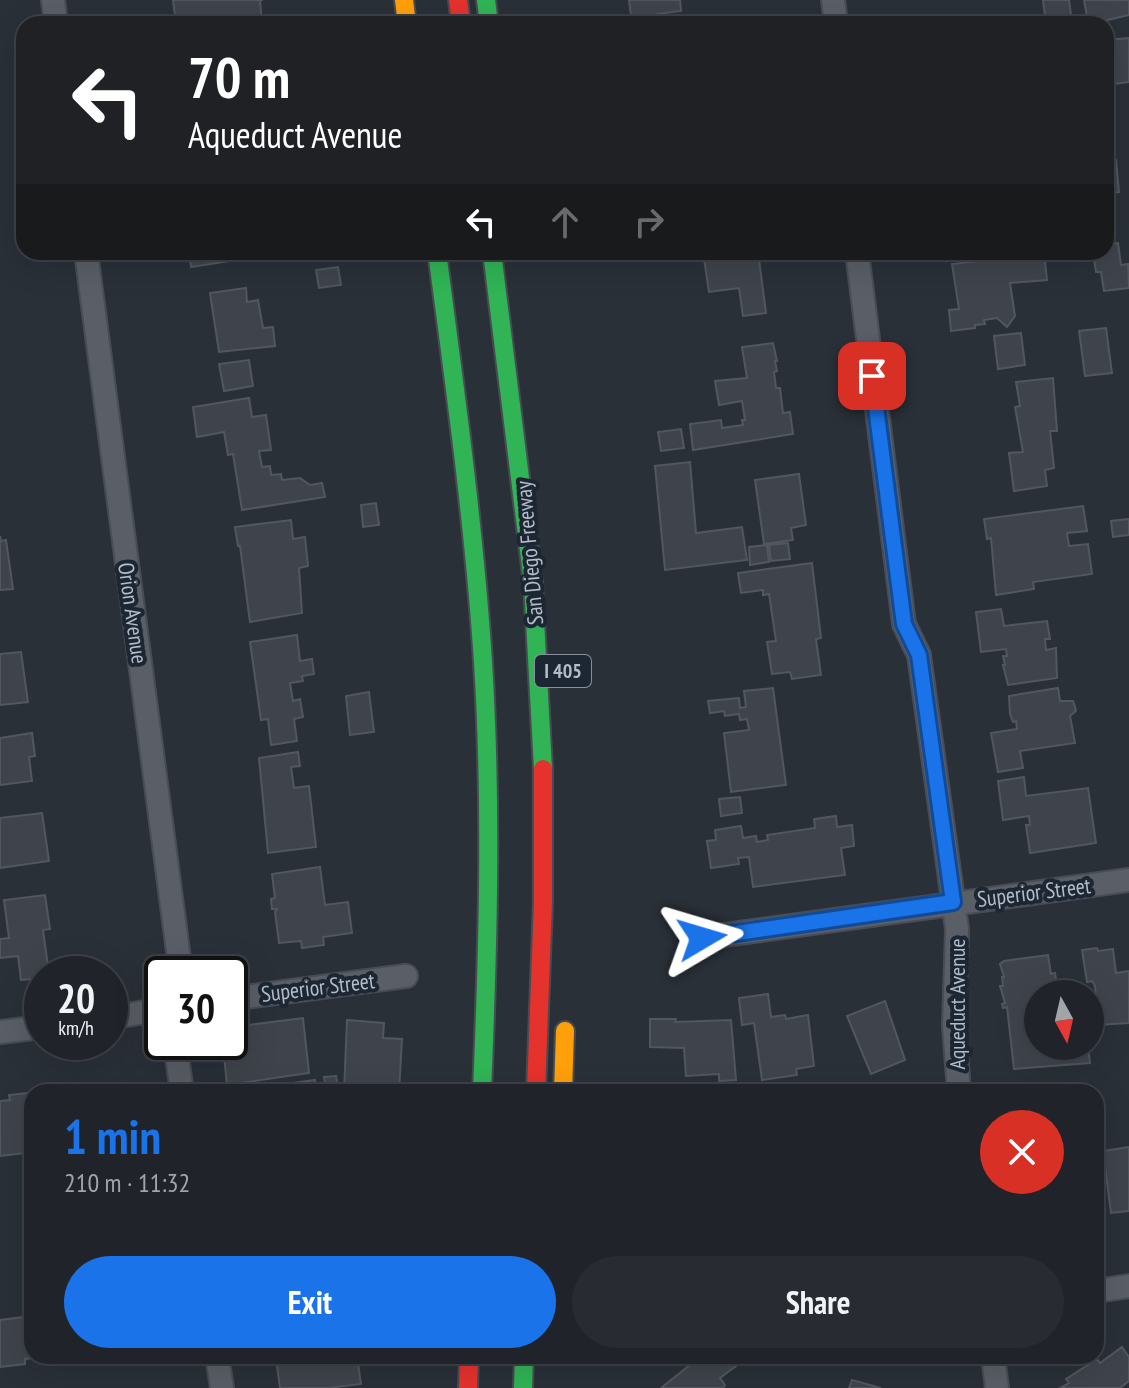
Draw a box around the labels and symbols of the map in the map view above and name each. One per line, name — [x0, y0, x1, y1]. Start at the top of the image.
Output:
pin — [838, 342, 906, 410]
street label: San Diego Freeway — [509, 479, 549, 626]
street label: Orion Avenue — [112, 561, 154, 665]
road number: I 405 — [535, 655, 591, 687]
street label: Superior Street — [976, 871, 1092, 913]
position arrow — [660, 896, 744, 980]
street label: Aqueduct Avenue — [943, 939, 971, 1069]
speed limit sign: 30 — [144, 956, 248, 1060]
street label: Superior Street — [260, 966, 376, 1008]
north arrow — [1024, 980, 1104, 1060]

